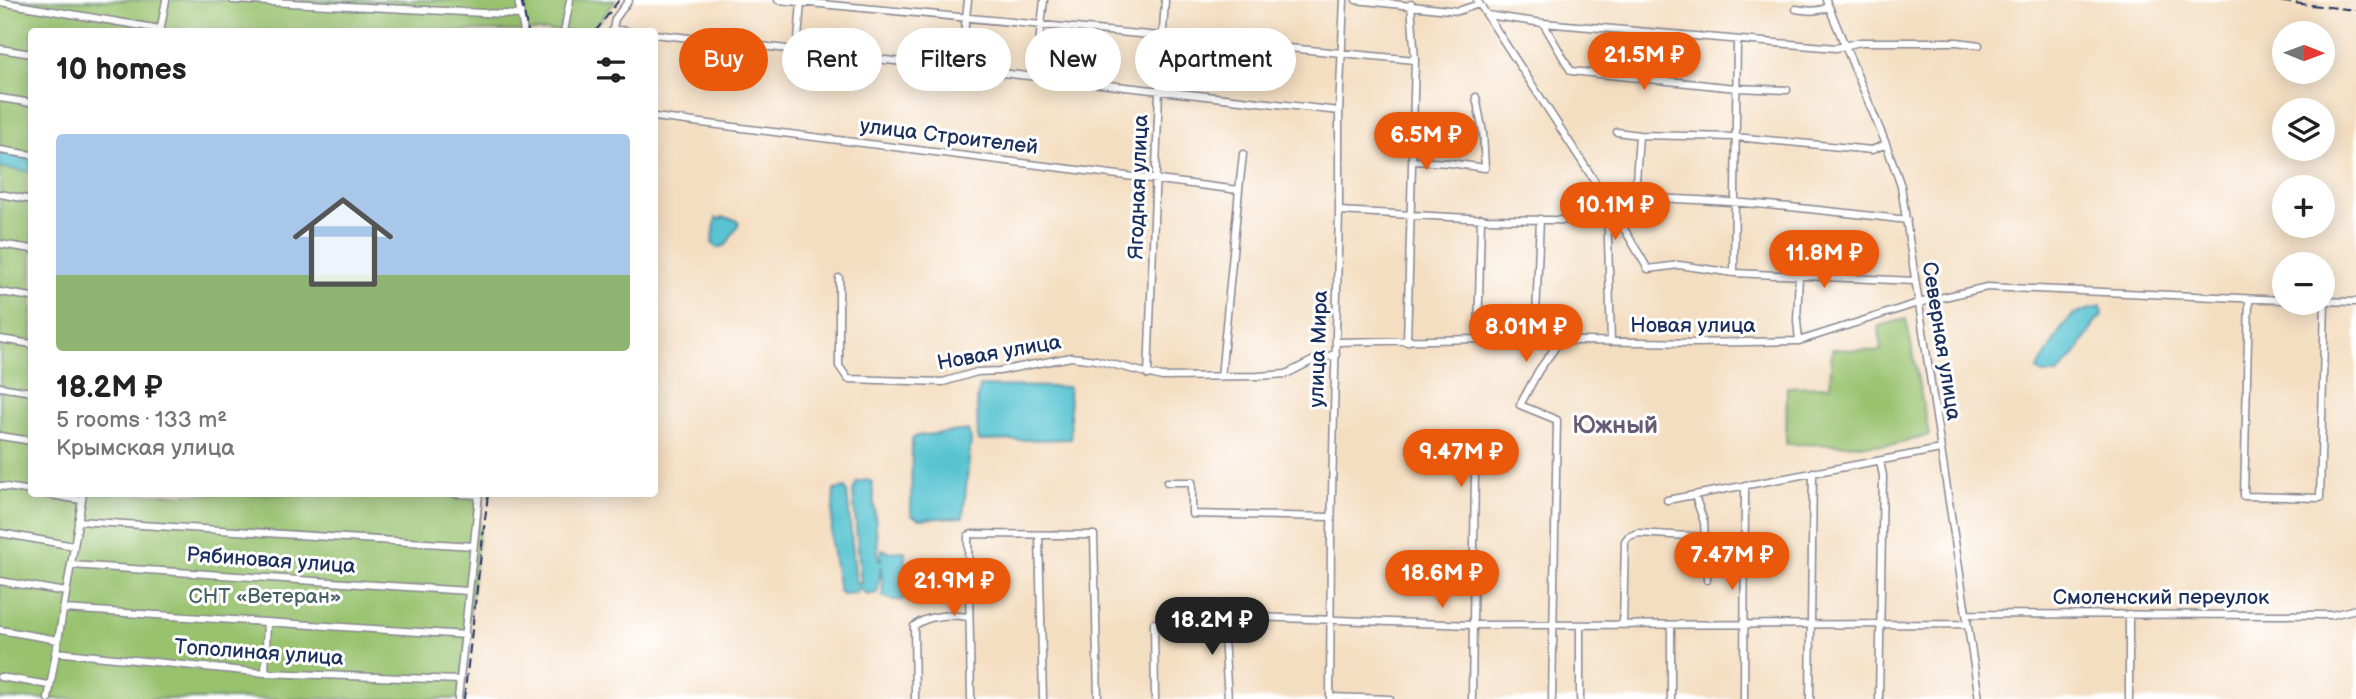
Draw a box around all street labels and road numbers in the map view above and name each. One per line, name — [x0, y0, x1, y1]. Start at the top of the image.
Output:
street label: улица Строителей — [858, 113, 1039, 160]
street label: Ягодная улица — [1123, 113, 1154, 260]
street label: Северная улица — [1917, 260, 1966, 423]
street label: улица Мира — [1304, 289, 1333, 408]
street label: Новая улица — [1630, 313, 1756, 338]
street label: Новая улица — [935, 329, 1064, 376]
street label: Рябиновая улица — [185, 542, 357, 579]
street label: Смоленский переулок — [2053, 585, 2269, 610]
street label: Тополиная улица — [174, 634, 345, 671]

